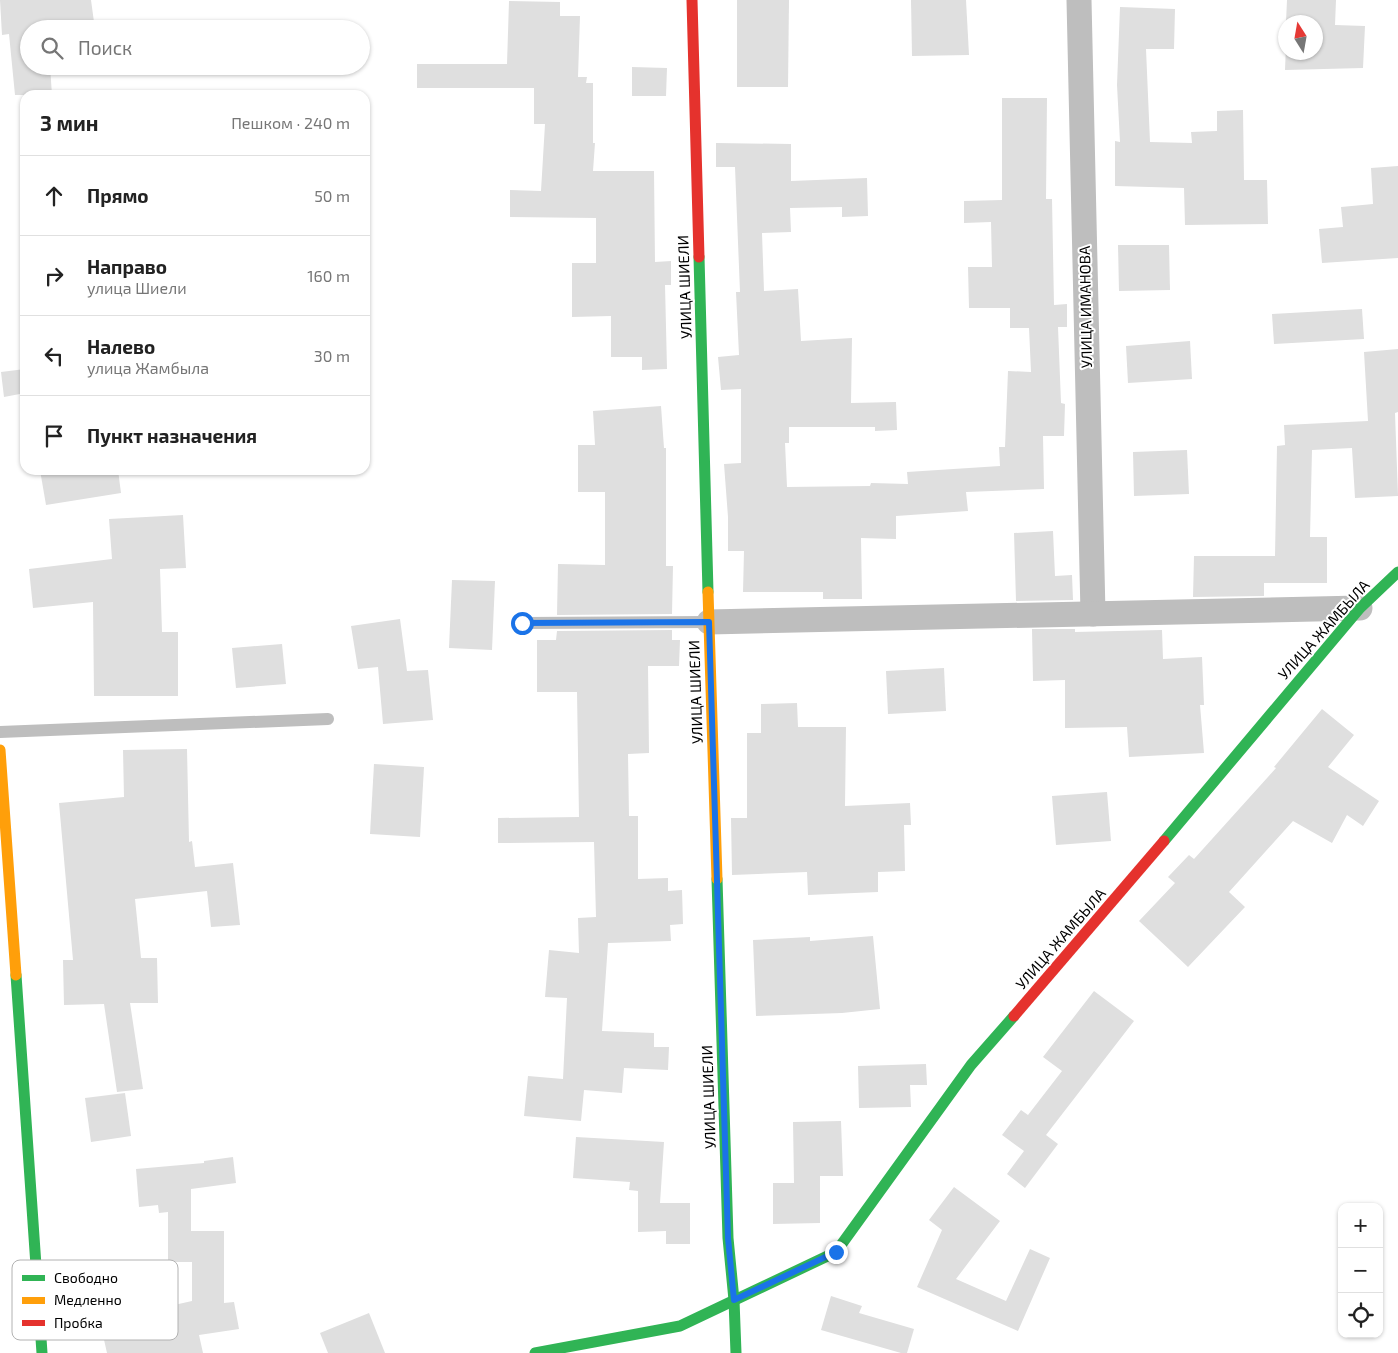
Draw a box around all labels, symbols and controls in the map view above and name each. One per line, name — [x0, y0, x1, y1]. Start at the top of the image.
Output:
north arrow — [1278, 15, 1323, 60]
search box — [20, 20, 370, 75]
icon: search — [38, 34, 66, 62]
text: Поиск — [78, 36, 132, 59]
text: 3 мин — [40, 110, 98, 135]
text: Пешком · 240 m — [231, 113, 350, 132]
icon: ahead — [40, 182, 68, 210]
text: Прямо — [87, 184, 149, 207]
text: 50 m — [314, 186, 350, 205]
street label: УЛИЦА ШИЕЛИ — [673, 235, 695, 339]
street label: УЛИЦА ИМАНОВА — [1075, 245, 1095, 368]
text: Направо — [87, 255, 167, 278]
icon: right — [40, 262, 68, 290]
text: 160 m — [307, 266, 350, 285]
text: улица Шиели — [87, 278, 187, 297]
text: Налево — [87, 335, 155, 358]
icon: left — [40, 342, 68, 370]
text: 30 m — [314, 346, 350, 365]
text: улица Жамбыла — [87, 358, 209, 377]
icon: arrive — [40, 422, 68, 450]
text: Пункт назначения — [87, 424, 257, 447]
street label: УЛИЦА ЖАМБЫЛА — [1274, 575, 1373, 683]
route start — [511, 612, 534, 635]
street label: УЛИЦА ШИЕЛИ — [684, 640, 706, 744]
street label: УЛИЦА ЖАМБЫЛА — [1012, 884, 1109, 992]
street label: УЛИЦА ШИЕЛИ — [697, 1045, 719, 1149]
map controls — [1338, 1203, 1383, 1338]
button: + — [1338, 1203, 1383, 1248]
route end — [825, 1241, 848, 1264]
button: − — [1338, 1248, 1383, 1293]
legend — [12, 1260, 178, 1340]
text: Свободно — [54, 1269, 118, 1286]
text: Медленно — [54, 1291, 122, 1308]
button: locate — [1338, 1293, 1383, 1338]
text: Пробка — [54, 1314, 103, 1331]

